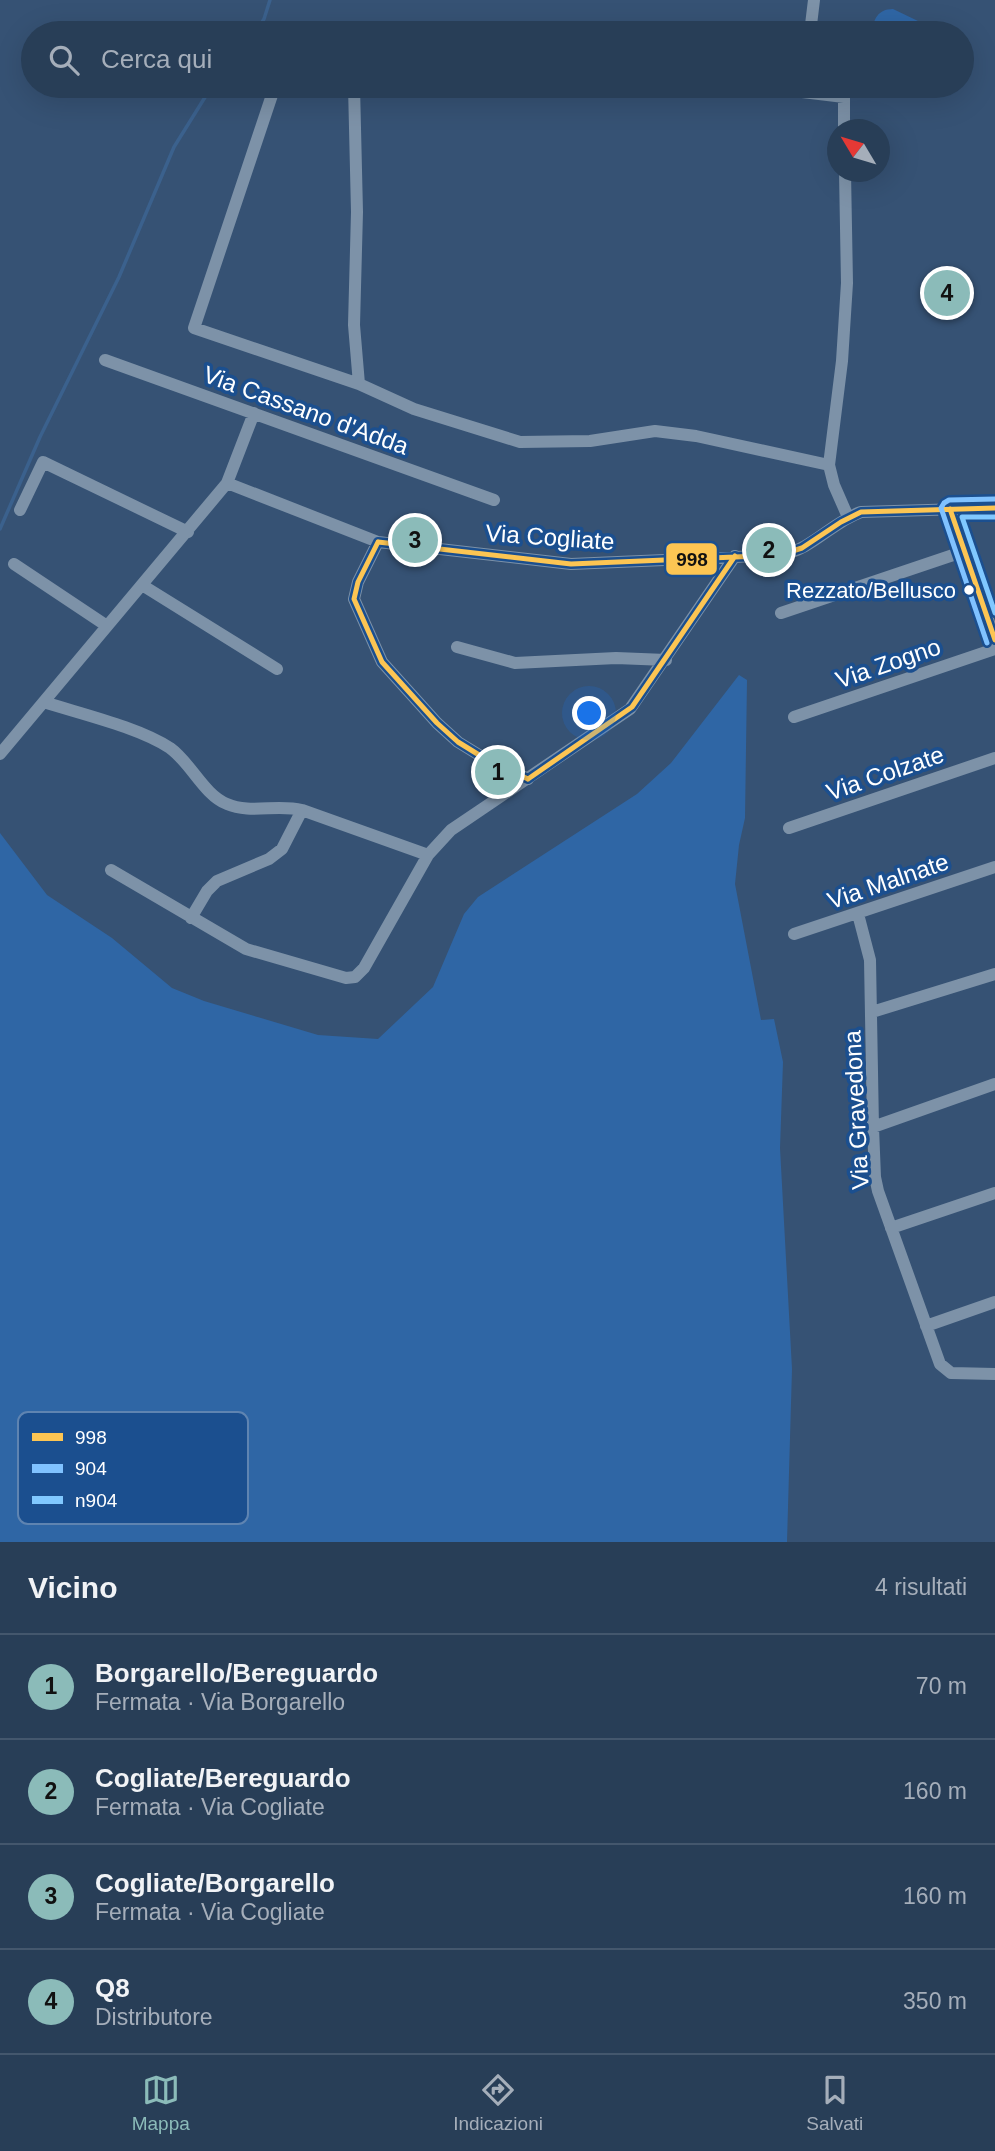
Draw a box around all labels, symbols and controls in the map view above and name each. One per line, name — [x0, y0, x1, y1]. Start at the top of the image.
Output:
search box — [21, 21, 974, 98]
icon: search — [45, 41, 83, 79]
text: Cerca qui — [101, 44, 212, 74]
north arrow — [827, 119, 890, 182]
pin: 4 — [924, 267, 970, 319]
street label: Via Cassano d'Adda — [200, 360, 413, 460]
pin: 3 — [392, 514, 438, 566]
street label: Via Cogliate — [485, 519, 615, 555]
pin: 2 — [746, 524, 792, 576]
line badge: 998 — [665, 542, 718, 576]
text: 998 — [676, 549, 708, 570]
place label: Rezzato/Bellusco — [786, 578, 956, 603]
marker: Rezzato/Bellusco — [962, 583, 976, 597]
street label: Via Zogno — [832, 632, 944, 694]
your location — [572, 696, 606, 730]
street label: Via Colzate — [823, 740, 947, 806]
pin: 1 — [475, 746, 521, 798]
street label: Via Malnate — [824, 848, 952, 914]
street label: Via Gravedona — [838, 1029, 874, 1190]
legend — [18, 1412, 248, 1524]
text: 998 — [75, 1427, 107, 1448]
text: 904 — [75, 1458, 107, 1479]
text: n904 — [75, 1490, 118, 1511]
text: Vicino — [28, 1571, 117, 1604]
text: 4 risultati — [875, 1574, 967, 1600]
text: Borgarello/Bereguardo — [95, 1658, 378, 1688]
text: 1 — [45, 1673, 57, 1699]
text: 70 m — [916, 1673, 967, 1699]
text: Fermata · Via Borgarello — [95, 1689, 345, 1715]
text: Cogliate/Bereguardo — [95, 1763, 351, 1793]
text: 2 — [45, 1778, 57, 1804]
text: 160 m — [903, 1778, 967, 1804]
text: Fermata · Via Cogliate — [95, 1794, 325, 1820]
text: Cogliate/Borgarello — [95, 1868, 335, 1898]
text: 3 — [45, 1883, 57, 1909]
text: 160 m — [903, 1883, 967, 1909]
text: Fermata · Via Cogliate — [95, 1899, 325, 1925]
text: Q8 — [95, 1973, 130, 2003]
text: 4 — [45, 1988, 57, 2014]
text: 350 m — [903, 1988, 967, 2014]
text: Distributore — [95, 2004, 213, 2030]
tab: Mappa — [132, 2071, 190, 2135]
tab: Indicazioni — [453, 2071, 543, 2135]
tab: Salvati — [806, 2071, 863, 2135]

